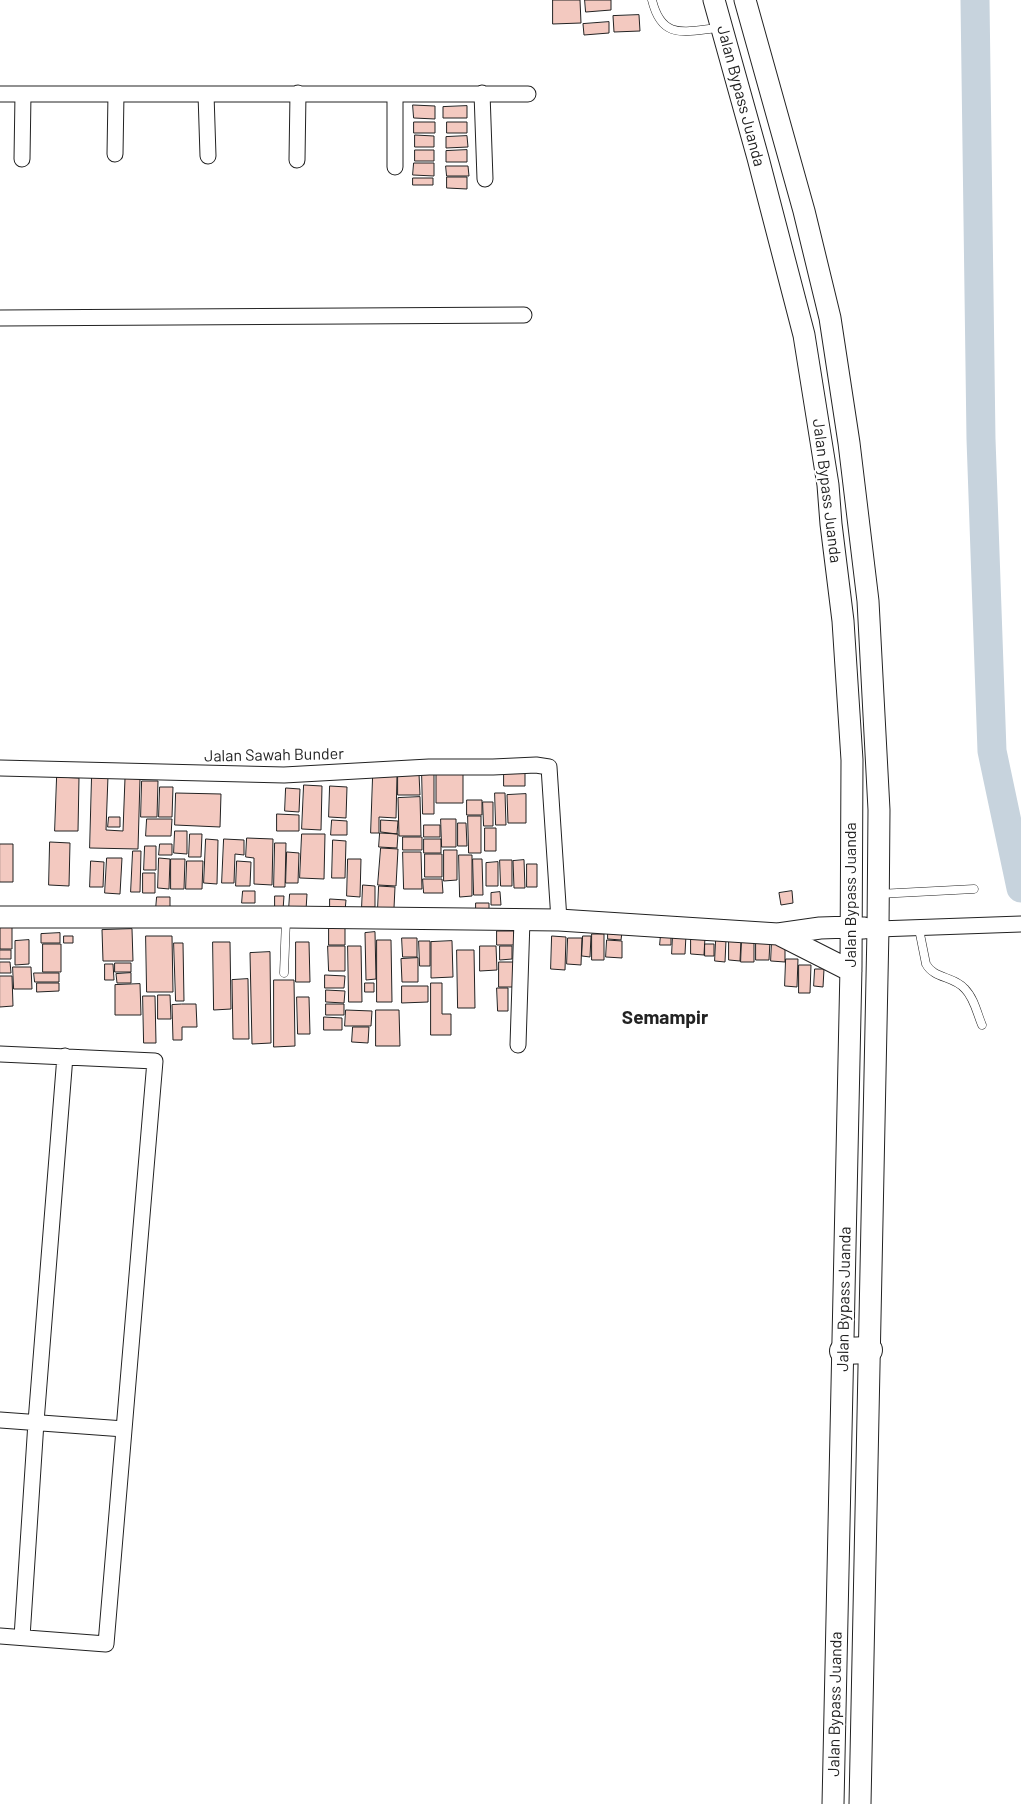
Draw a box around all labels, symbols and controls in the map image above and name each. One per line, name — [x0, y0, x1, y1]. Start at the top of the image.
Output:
street label: Jalan Bypass Juanda — [713, 23, 769, 169]
street label: Jalan Bypass Juanda — [809, 418, 845, 564]
street label: Jalan Sawah Bunder — [204, 744, 344, 766]
street label: Jalan Bypass Juanda — [841, 822, 861, 968]
district label: Semampir — [622, 1007, 708, 1029]
street label: Jalan Bypass Juanda — [833, 1226, 855, 1372]
street label: Jalan Bypass Juanda — [824, 1631, 846, 1777]

